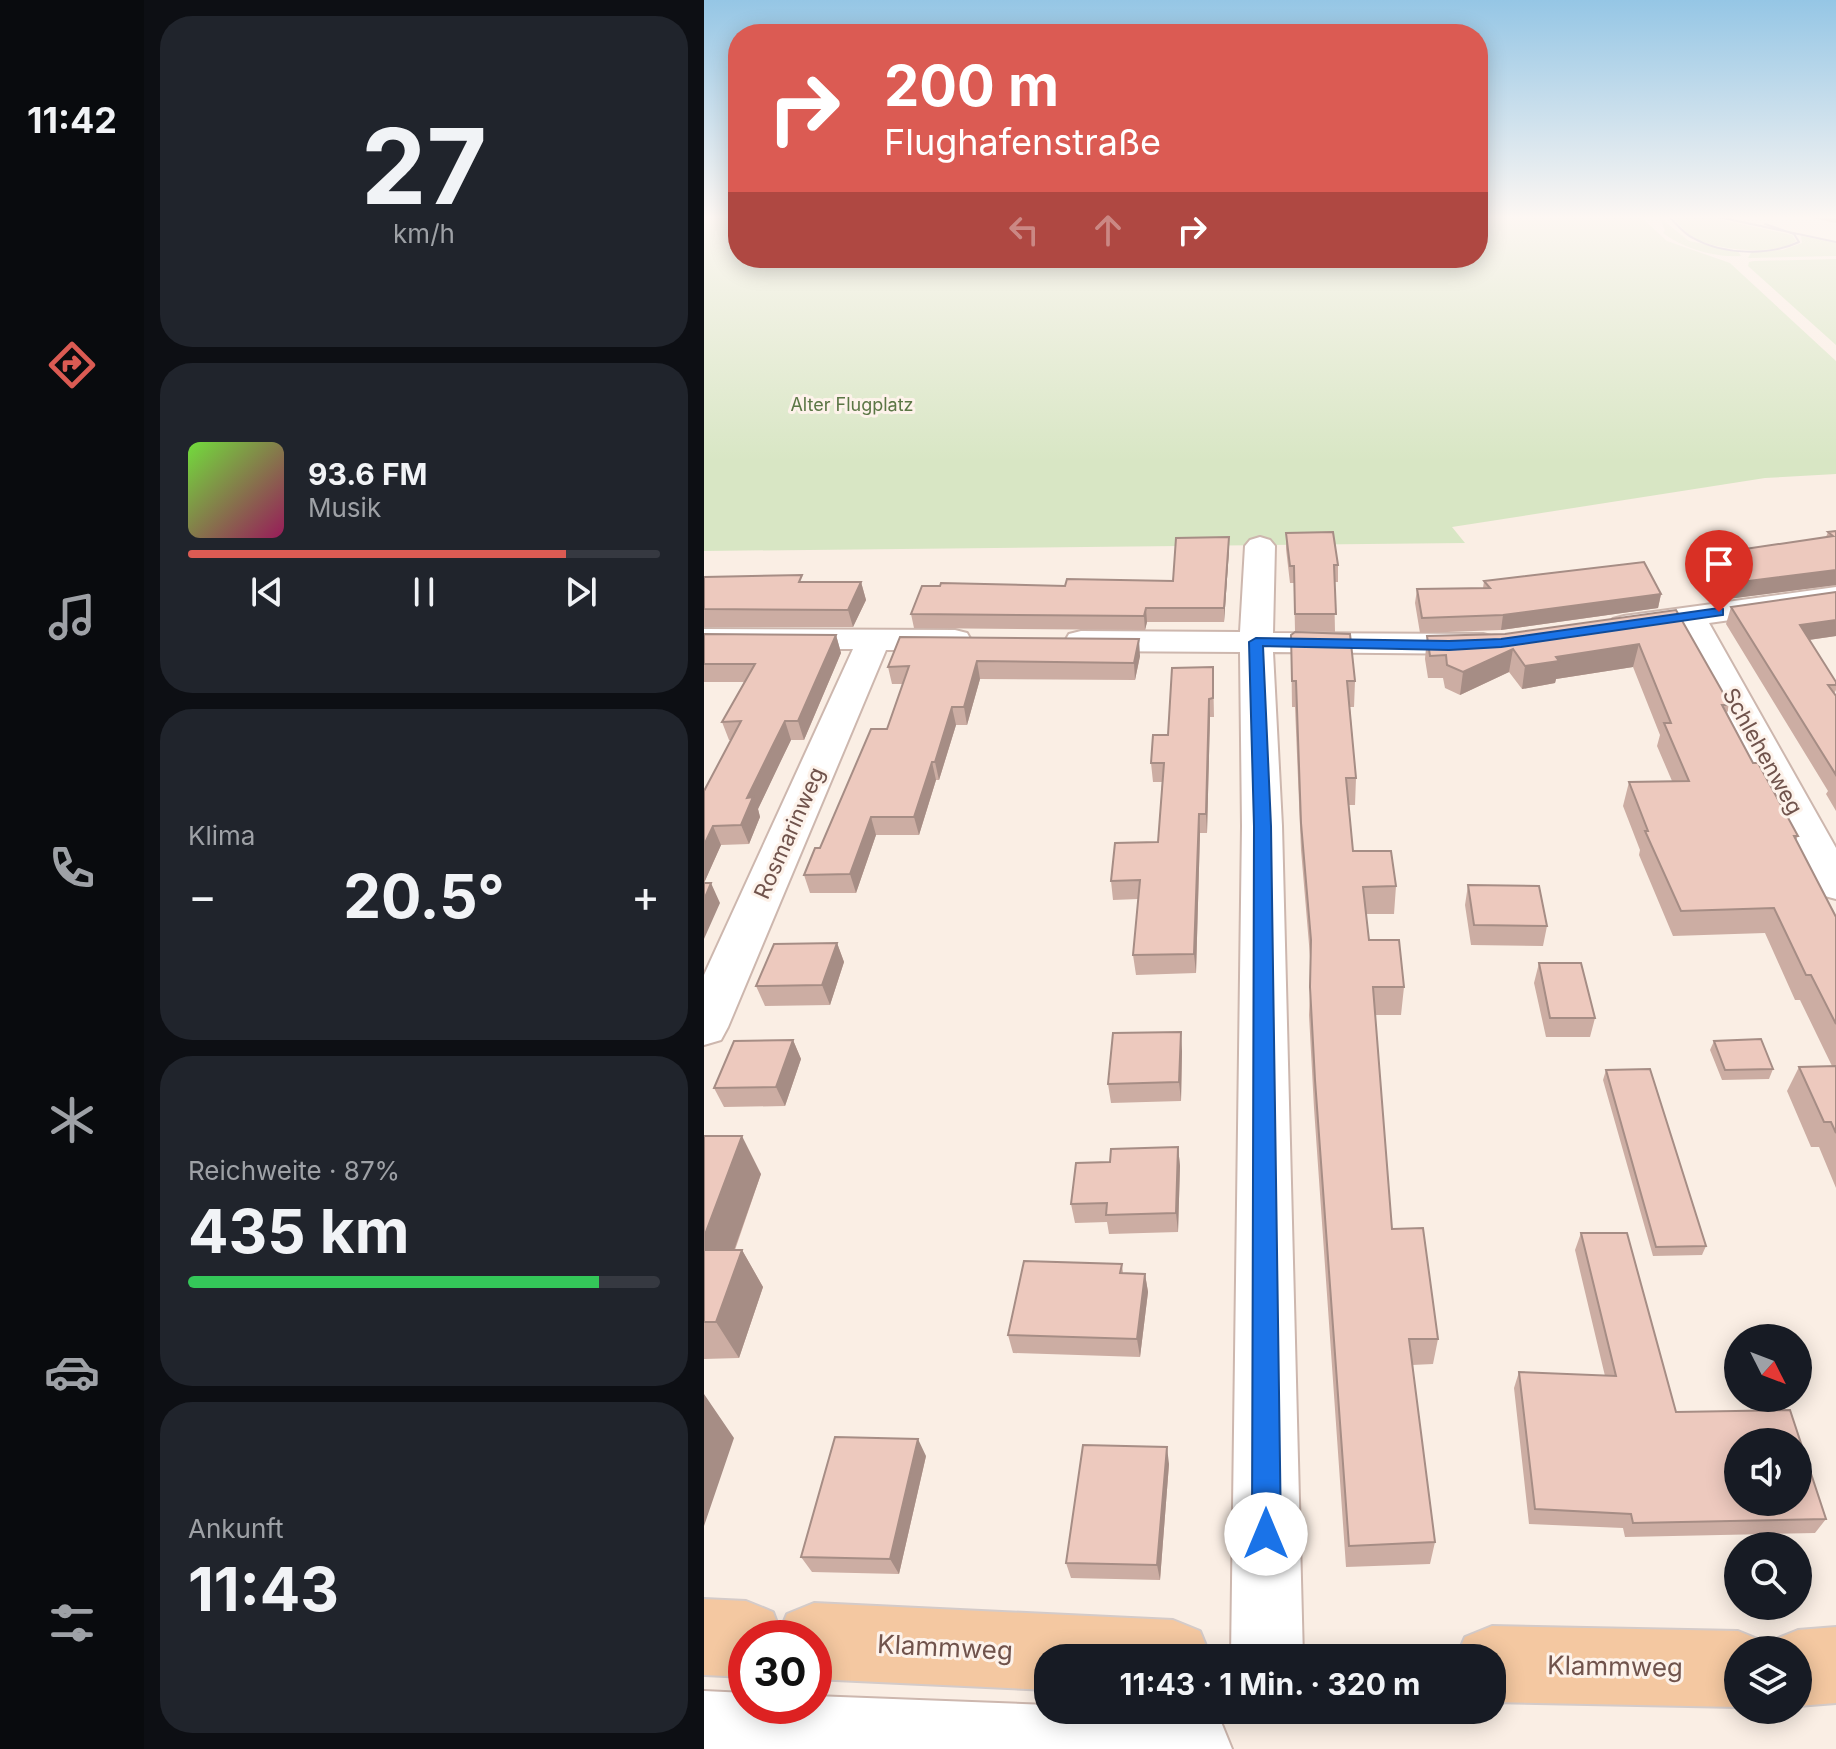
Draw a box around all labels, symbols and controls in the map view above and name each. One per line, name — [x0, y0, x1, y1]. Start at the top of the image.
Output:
text: 200 m — [884, 52, 1059, 120]
icon: right — [752, 56, 856, 160]
text: 11:42 — [27, 98, 117, 142]
text: 27 — [361, 103, 487, 229]
text: Flughafenstraße — [884, 120, 1161, 164]
icon: left — [1002, 208, 1046, 252]
icon: ahead — [1086, 208, 1130, 252]
icon: right — [1170, 208, 1214, 252]
text: km/h — [393, 218, 455, 249]
icon: directions — [44, 337, 100, 393]
park label: Alter Flugplatz — [790, 394, 914, 415]
text: 93.6 FM — [308, 456, 428, 492]
text: Musik — [308, 492, 381, 523]
pin — [1685, 530, 1753, 612]
icon: arrive — [1697, 542, 1741, 586]
icon: previous — [245, 570, 289, 614]
icon: pause — [402, 570, 446, 614]
icon: next — [559, 570, 603, 614]
icon: music — [44, 589, 100, 645]
street label: Schlehenweg — [1718, 683, 1808, 819]
street label: Rosmarinweg — [748, 763, 830, 903]
text: Klima — [188, 820, 255, 851]
icon: phone — [44, 840, 100, 896]
text: 20.5° — [343, 860, 505, 932]
text: − — [188, 869, 217, 923]
text: + — [631, 869, 660, 923]
icon: climate — [44, 1092, 100, 1148]
text: Reichweite · 87% — [188, 1155, 400, 1186]
text: 435 km — [188, 1195, 409, 1267]
north arrow — [1724, 1324, 1812, 1412]
map controls — [1724, 1324, 1812, 1724]
icon: car — [44, 1344, 100, 1400]
button: sound — [1724, 1428, 1812, 1516]
position arrow — [1224, 1492, 1308, 1576]
text: Ankunft — [188, 1513, 284, 1544]
button: search — [1724, 1532, 1812, 1620]
text: 11:43 — [188, 1553, 339, 1625]
icon: filters — [44, 1595, 100, 1651]
speed limit sign: 30 — [728, 1620, 832, 1724]
street label: Klammweg — [876, 1628, 1014, 1666]
button: layers — [1724, 1636, 1812, 1724]
street label: Klammweg — [1547, 1649, 1683, 1683]
text: 11:43 · 1 Min. · 320 m — [1120, 1666, 1420, 1702]

